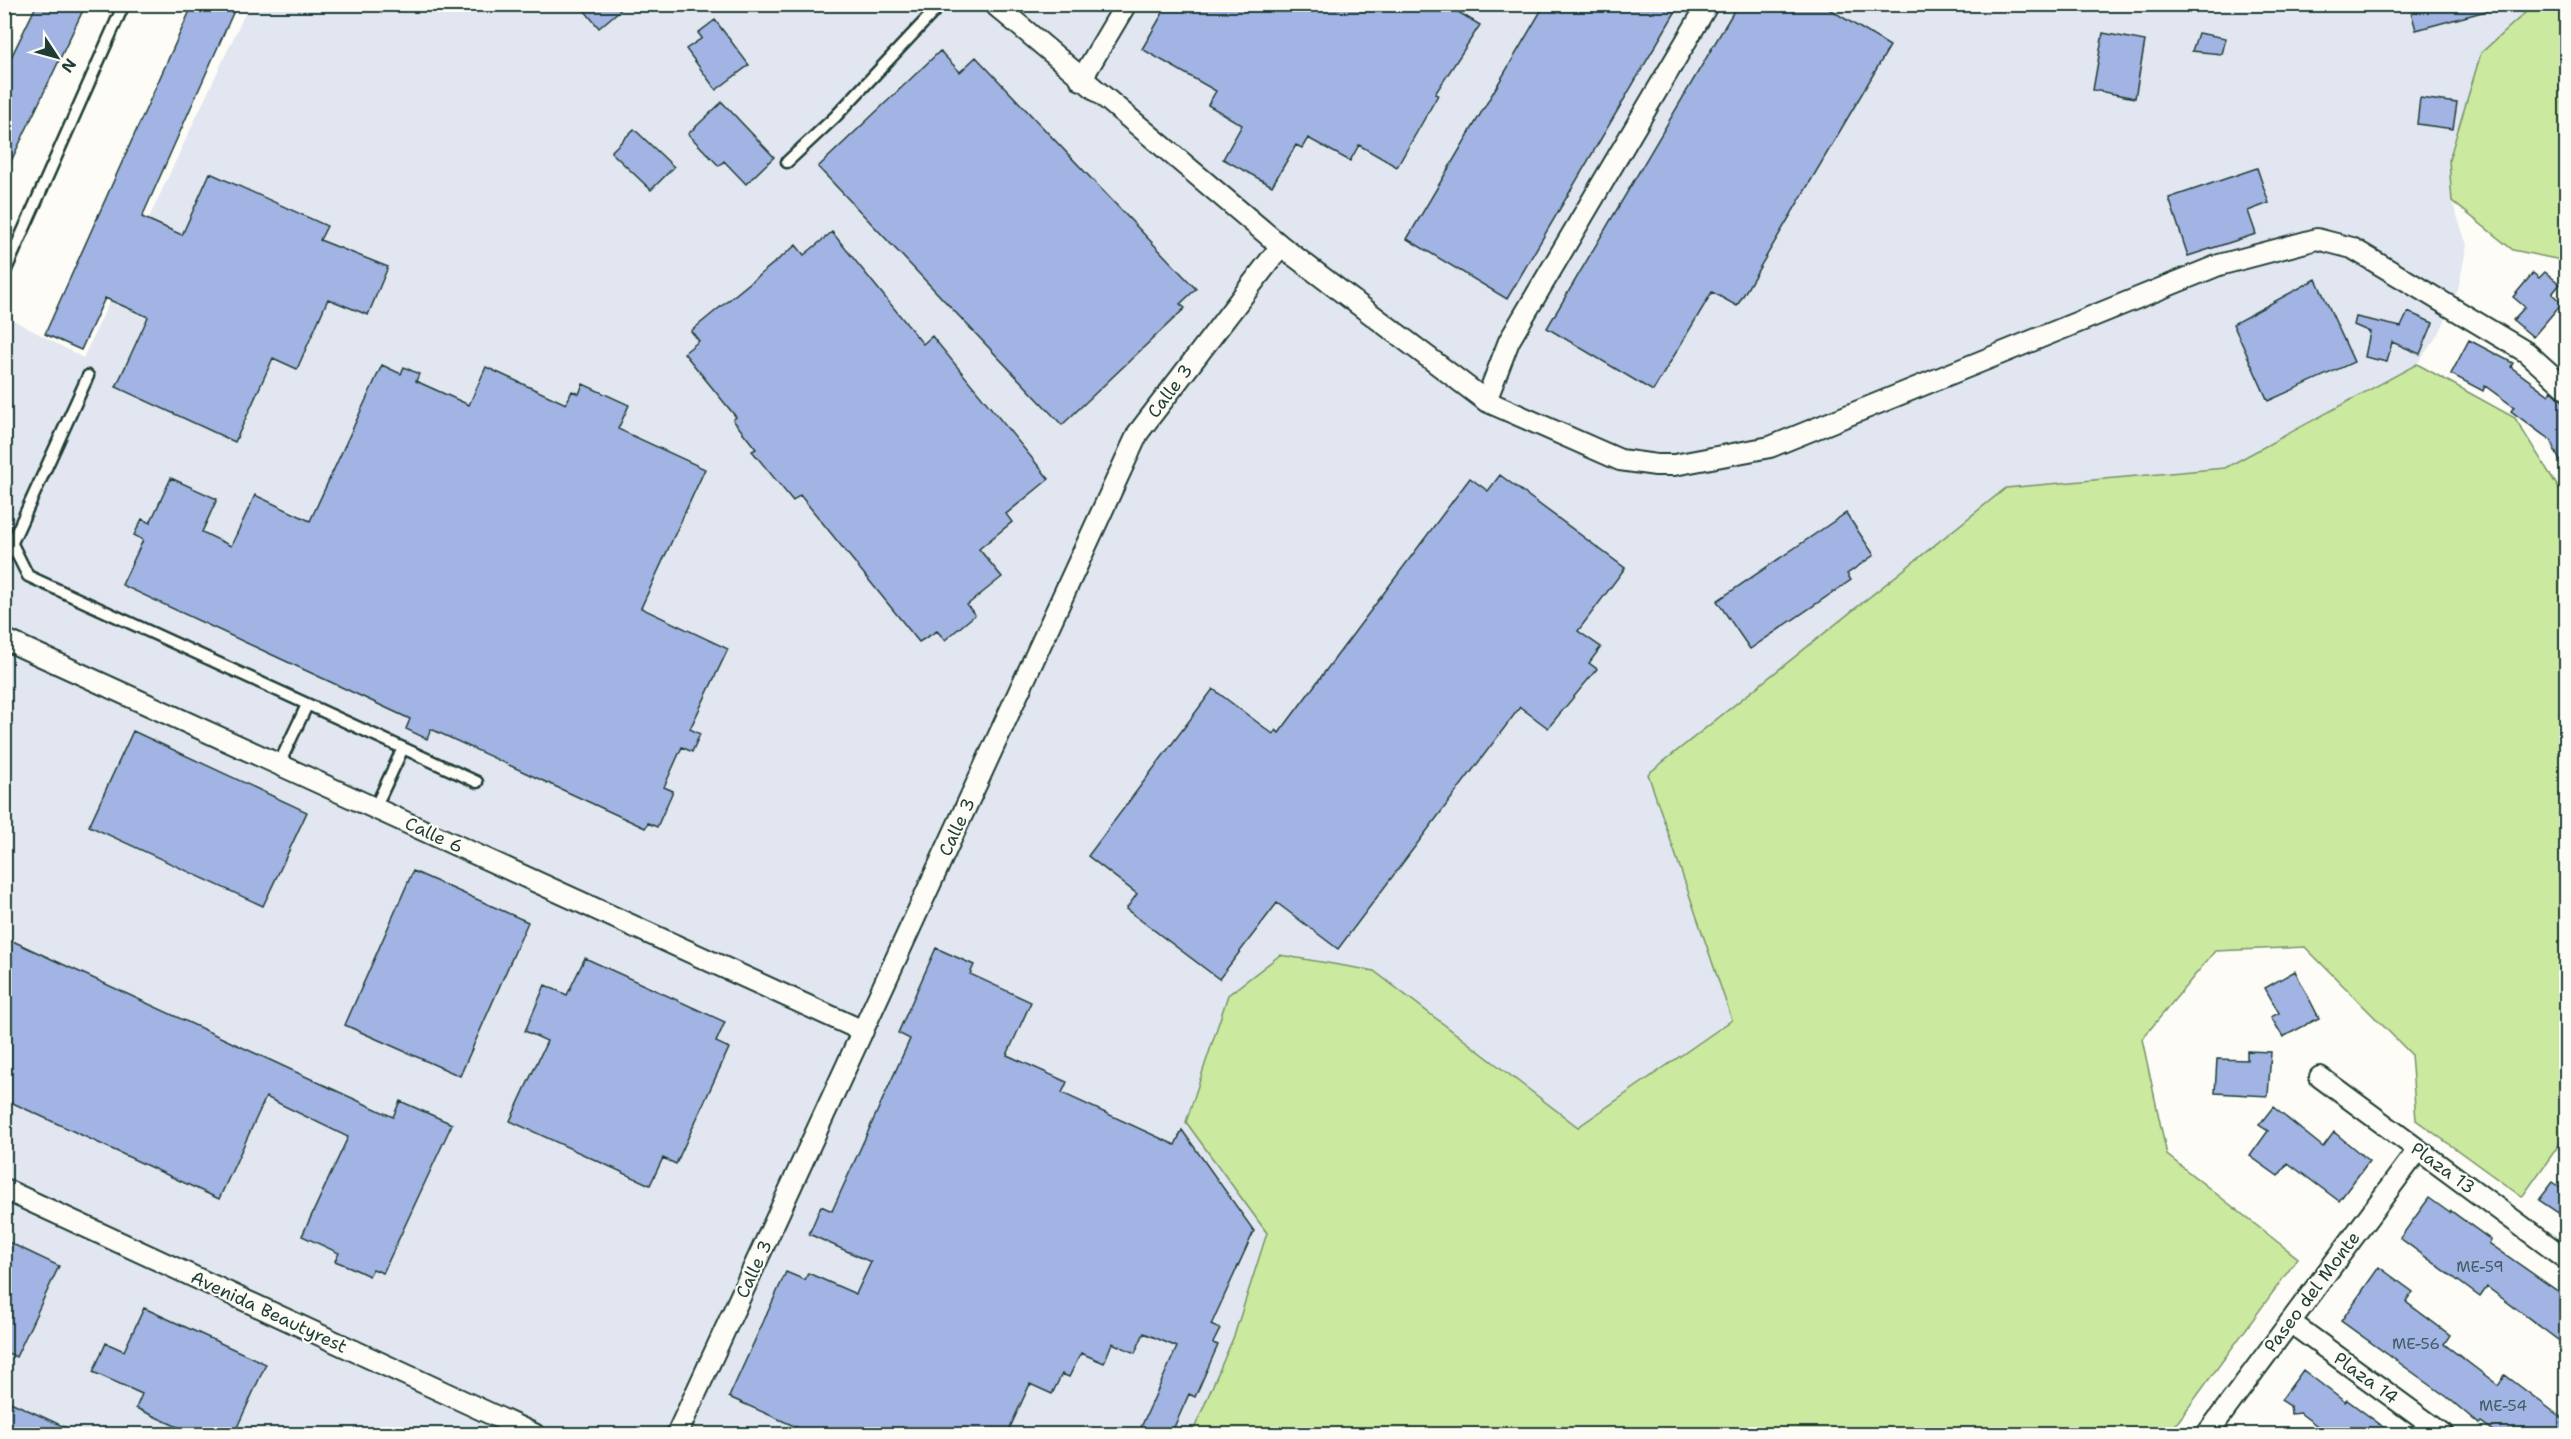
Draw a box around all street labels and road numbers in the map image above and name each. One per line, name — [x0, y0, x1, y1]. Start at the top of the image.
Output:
street label: Calle 3 — [1142, 359, 1198, 423]
street label: Calle 3 — [933, 794, 981, 860]
street label: Calle 6 — [401, 811, 467, 859]
street label: Plaza 13 — [2406, 1137, 2480, 1199]
street label: Paseo del Monte — [2259, 1227, 2365, 1357]
street label: Calle 3 — [730, 1236, 778, 1302]
street label: Avenida Beautyrest — [187, 1265, 351, 1359]
street label: Plaza 14 — [2329, 1347, 2403, 1409]

